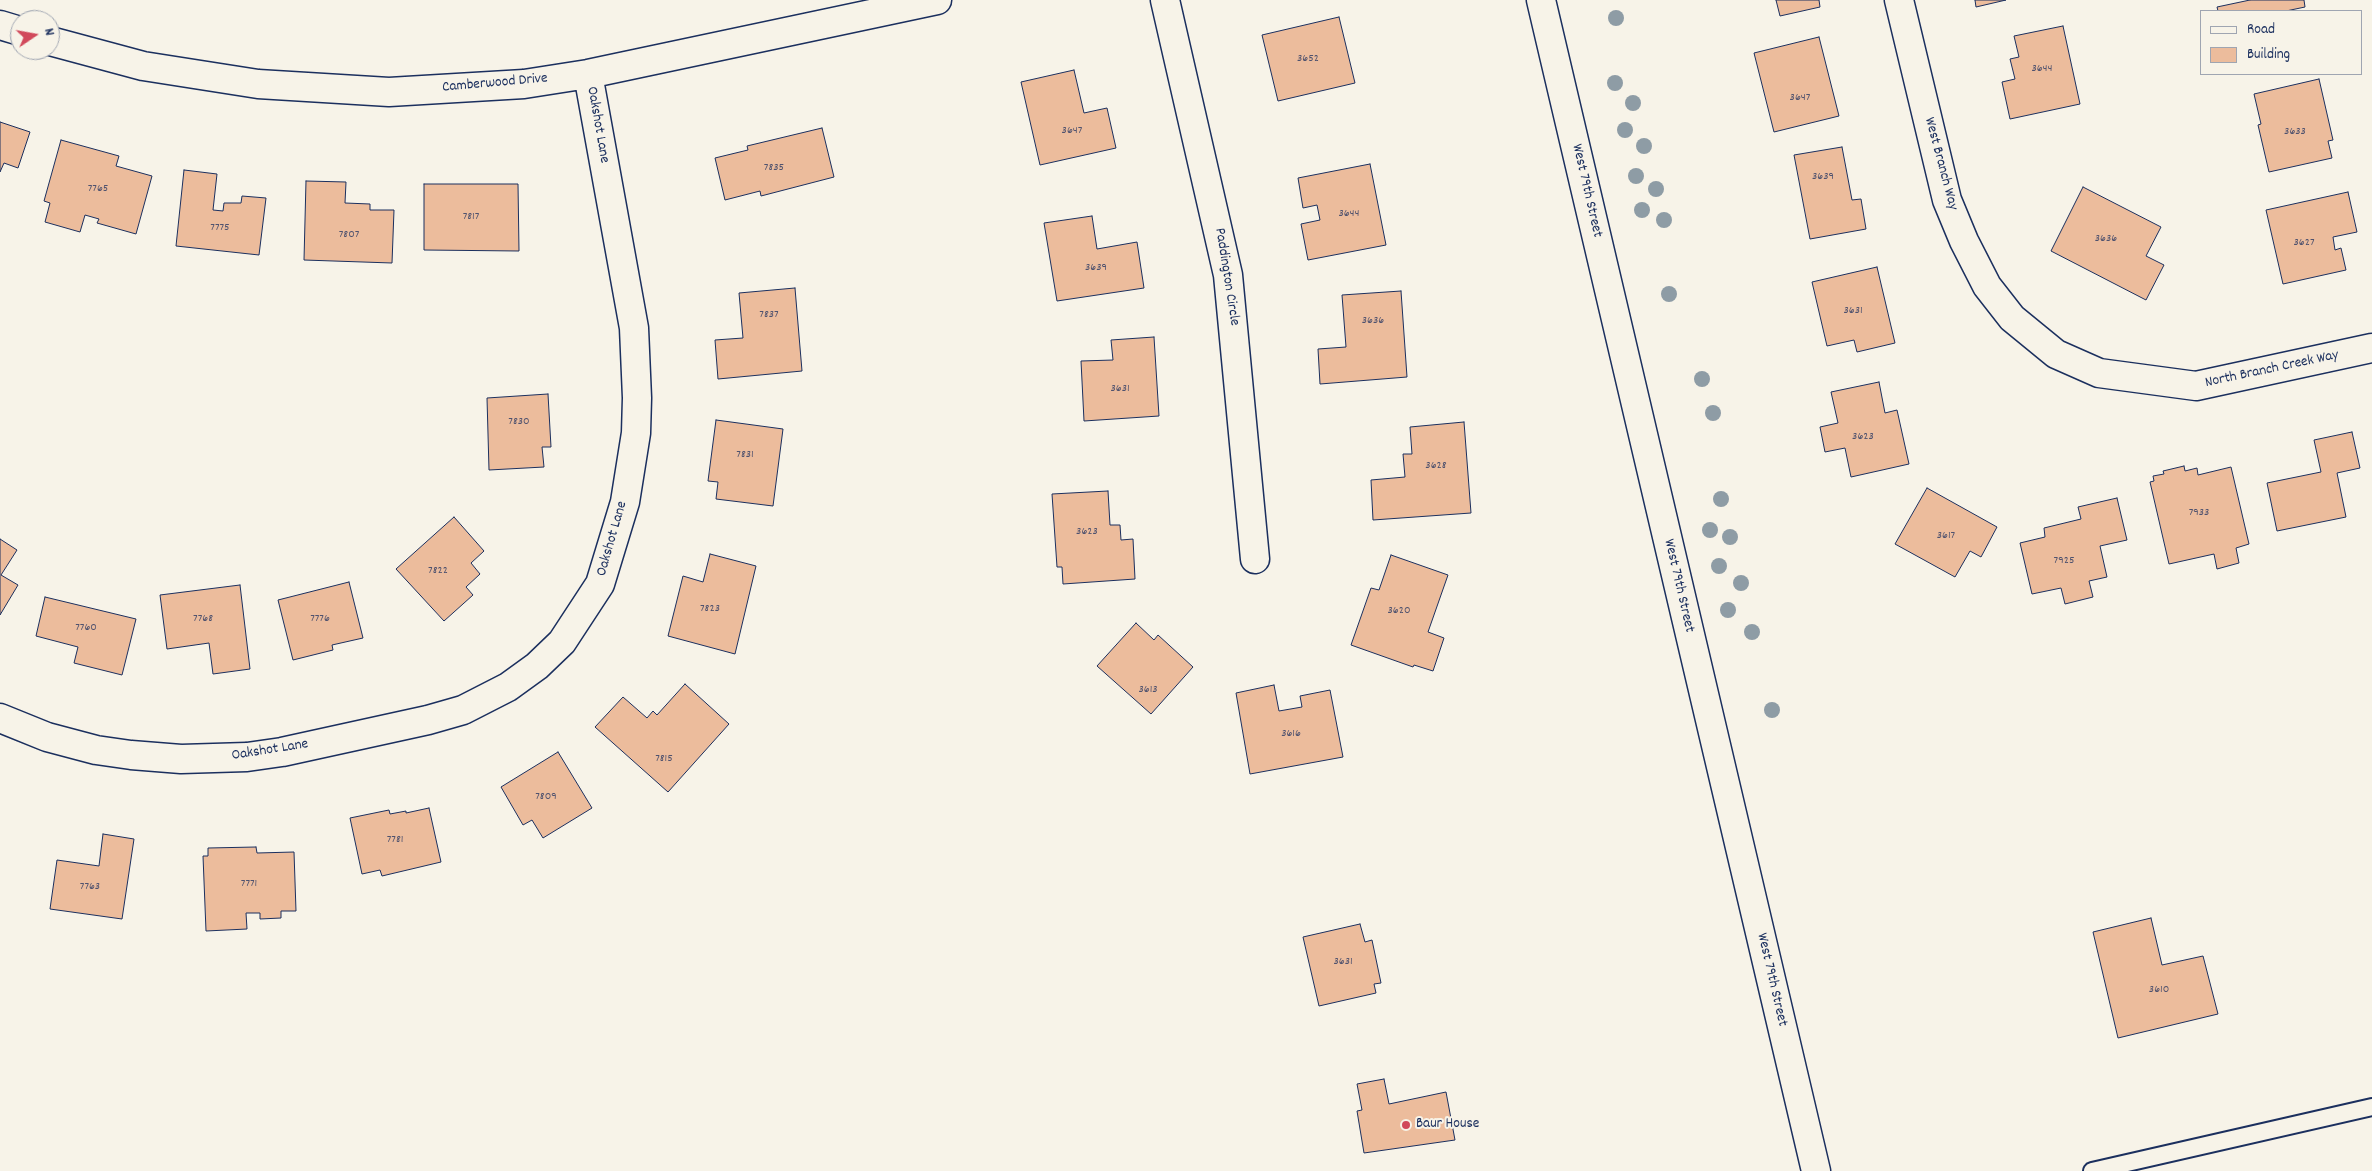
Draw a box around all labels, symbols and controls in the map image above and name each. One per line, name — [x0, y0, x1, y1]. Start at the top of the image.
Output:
north arrow — [10, 10, 60, 60]
legend — [2200, 10, 2362, 75]
text: Road — [2247, 19, 2275, 41]
text: N — [38, 27, 59, 38]
text: Building — [2247, 44, 2290, 66]
house number: 3652 — [1297, 52, 1319, 66]
house number: 3644 — [2031, 62, 2053, 76]
street label: Camberwood Drive — [442, 70, 548, 98]
street label: Oakshot Lane — [581, 85, 613, 165]
house number: 3647 — [1790, 91, 1810, 105]
street label: West Branch Way — [1919, 116, 1961, 212]
house number: 3647 — [1062, 124, 1082, 138]
house number: 3633 — [2284, 125, 2306, 139]
street label: West 79th Street — [1567, 142, 1605, 240]
house number: 7835 — [764, 161, 784, 175]
house number: 3639 — [1812, 170, 1834, 184]
house number: 7765 — [88, 182, 108, 196]
house number: 3644 — [1338, 207, 1360, 221]
house number: 7817 — [463, 210, 479, 224]
house number: 7775 — [210, 221, 230, 235]
street label: Paddington Circle — [1209, 227, 1243, 327]
house number: 7807 — [339, 228, 359, 242]
house number: 3636 — [2095, 232, 2117, 246]
house number: 3627 — [2293, 236, 2315, 250]
house number: 3639 — [1085, 261, 1107, 275]
house number: 3631 — [1843, 304, 1863, 318]
house number: 7837 — [759, 308, 779, 322]
house number: 3636 — [1362, 314, 1384, 328]
street label: North Branch Creek Way — [2204, 347, 2340, 393]
house number: 3631 — [1110, 382, 1130, 396]
house number: 7830 — [508, 415, 530, 429]
house number: 3623 — [1852, 430, 1874, 444]
house number: 7831 — [736, 448, 754, 462]
house number: 3628 — [1425, 459, 1447, 473]
street label: Oakshot Lane — [594, 499, 632, 579]
house number: 7933 — [2189, 506, 2209, 520]
house number: 3623 — [1076, 525, 1098, 539]
house number: 3617 — [1937, 529, 1955, 543]
street label: West 79th Street — [1659, 537, 1697, 635]
house number: 7925 — [2054, 554, 2074, 568]
house number: 7822 — [428, 564, 448, 578]
house number: 7823 — [700, 602, 720, 616]
house number: 3620 — [1388, 604, 1410, 618]
house number: 7768 — [193, 612, 213, 626]
house number: 7776 — [310, 612, 330, 626]
house number: 7760 — [75, 621, 97, 635]
house number: 3613 — [1138, 683, 1158, 697]
house number: 3616 — [1281, 727, 1301, 741]
street label: Oakshot Lane — [230, 736, 310, 766]
house number: 7815 — [655, 752, 673, 766]
house number: 7809 — [535, 790, 557, 804]
house number: 7781 — [387, 833, 403, 847]
house number: 7771 — [241, 877, 257, 891]
house number: 7763 — [80, 880, 100, 894]
street label: West 79th Street — [1752, 931, 1790, 1029]
house number: 3631 — [1333, 955, 1353, 969]
house number: 3610 — [2149, 983, 2169, 997]
place label: Baur House — [1416, 1116, 1479, 1134]
marker: Baur House — [1400, 1119, 1412, 1131]

